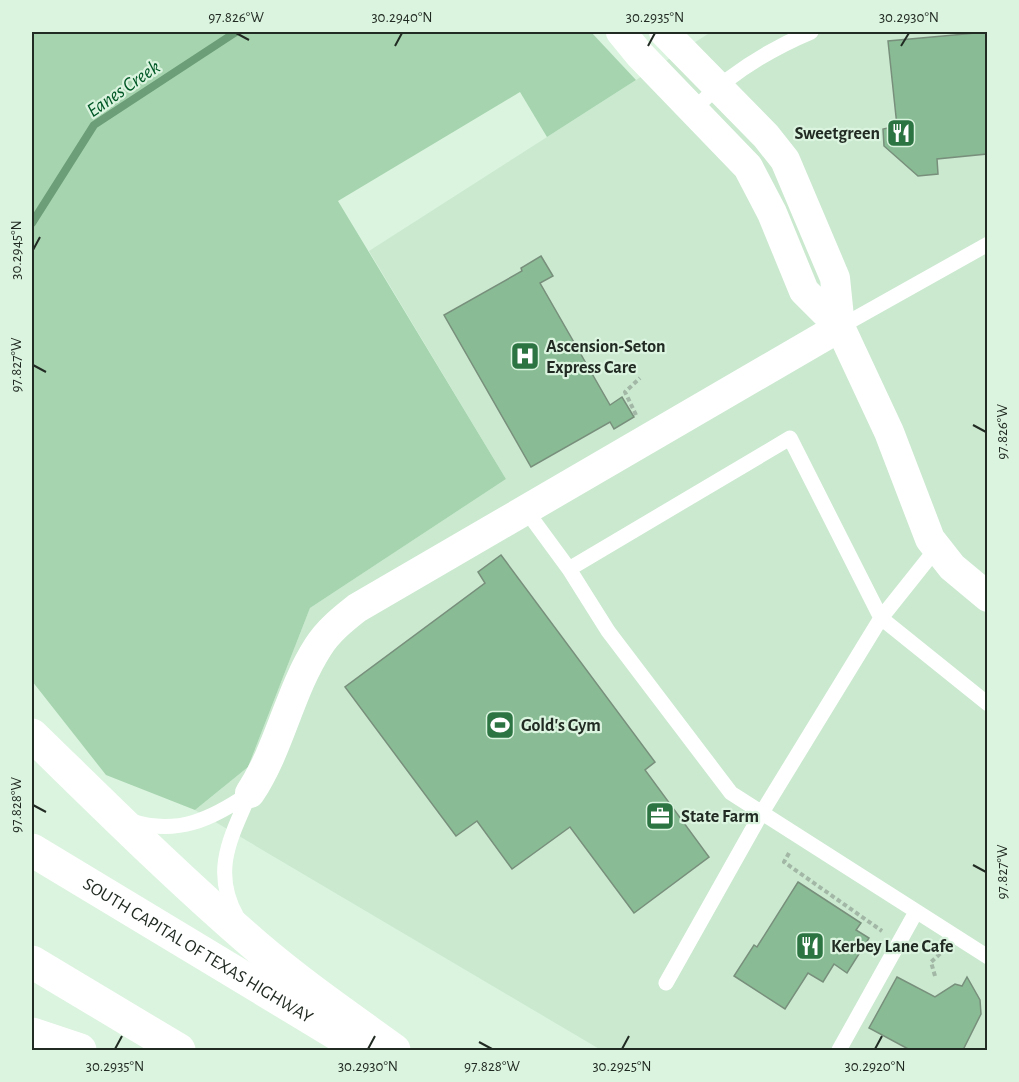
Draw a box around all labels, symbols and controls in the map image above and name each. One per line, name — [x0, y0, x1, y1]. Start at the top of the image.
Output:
text: 97.826°W — [208, 10, 264, 25]
text: 30.2940°N — [371, 10, 433, 25]
text: 30.2935°N — [626, 10, 684, 25]
text: 30.2930°N — [879, 10, 939, 25]
water label: Eanes Creek — [83, 57, 164, 121]
restaurant icon: Sweetgreen — [885, 117, 917, 149]
place label: Sweetgreen — [794, 125, 880, 143]
text: 30.2945°N — [9, 220, 24, 280]
text: 97.827°W — [9, 337, 24, 392]
place label: Ascension-Seton Express Care — [546, 338, 665, 377]
hospital icon: Ascension-Seton Express Care — [509, 340, 541, 372]
text: 97.826°W — [995, 404, 1010, 460]
sports icon: Gold's Gym — [484, 709, 516, 741]
place label: Gold's Gym — [521, 717, 601, 735]
text: 97.828°W — [9, 777, 24, 833]
office icon: State Farm — [644, 800, 676, 832]
place label: State Farm — [681, 808, 759, 826]
text: 97.827°W — [995, 844, 1010, 899]
street label: SOUTH CAPITAL OF TEXAS HIGHWAY — [80, 875, 316, 1027]
restaurant icon: Kerbey Lane Cafe — [794, 930, 826, 962]
place label: Kerbey Lane Cafe — [831, 938, 954, 956]
text: 30.2935°N — [86, 1059, 144, 1074]
text: 30.2930°N — [338, 1059, 398, 1074]
text: 97.828°W — [464, 1059, 520, 1074]
text: 30.2925°N — [592, 1059, 652, 1074]
text: 30.2920°N — [845, 1059, 905, 1074]

